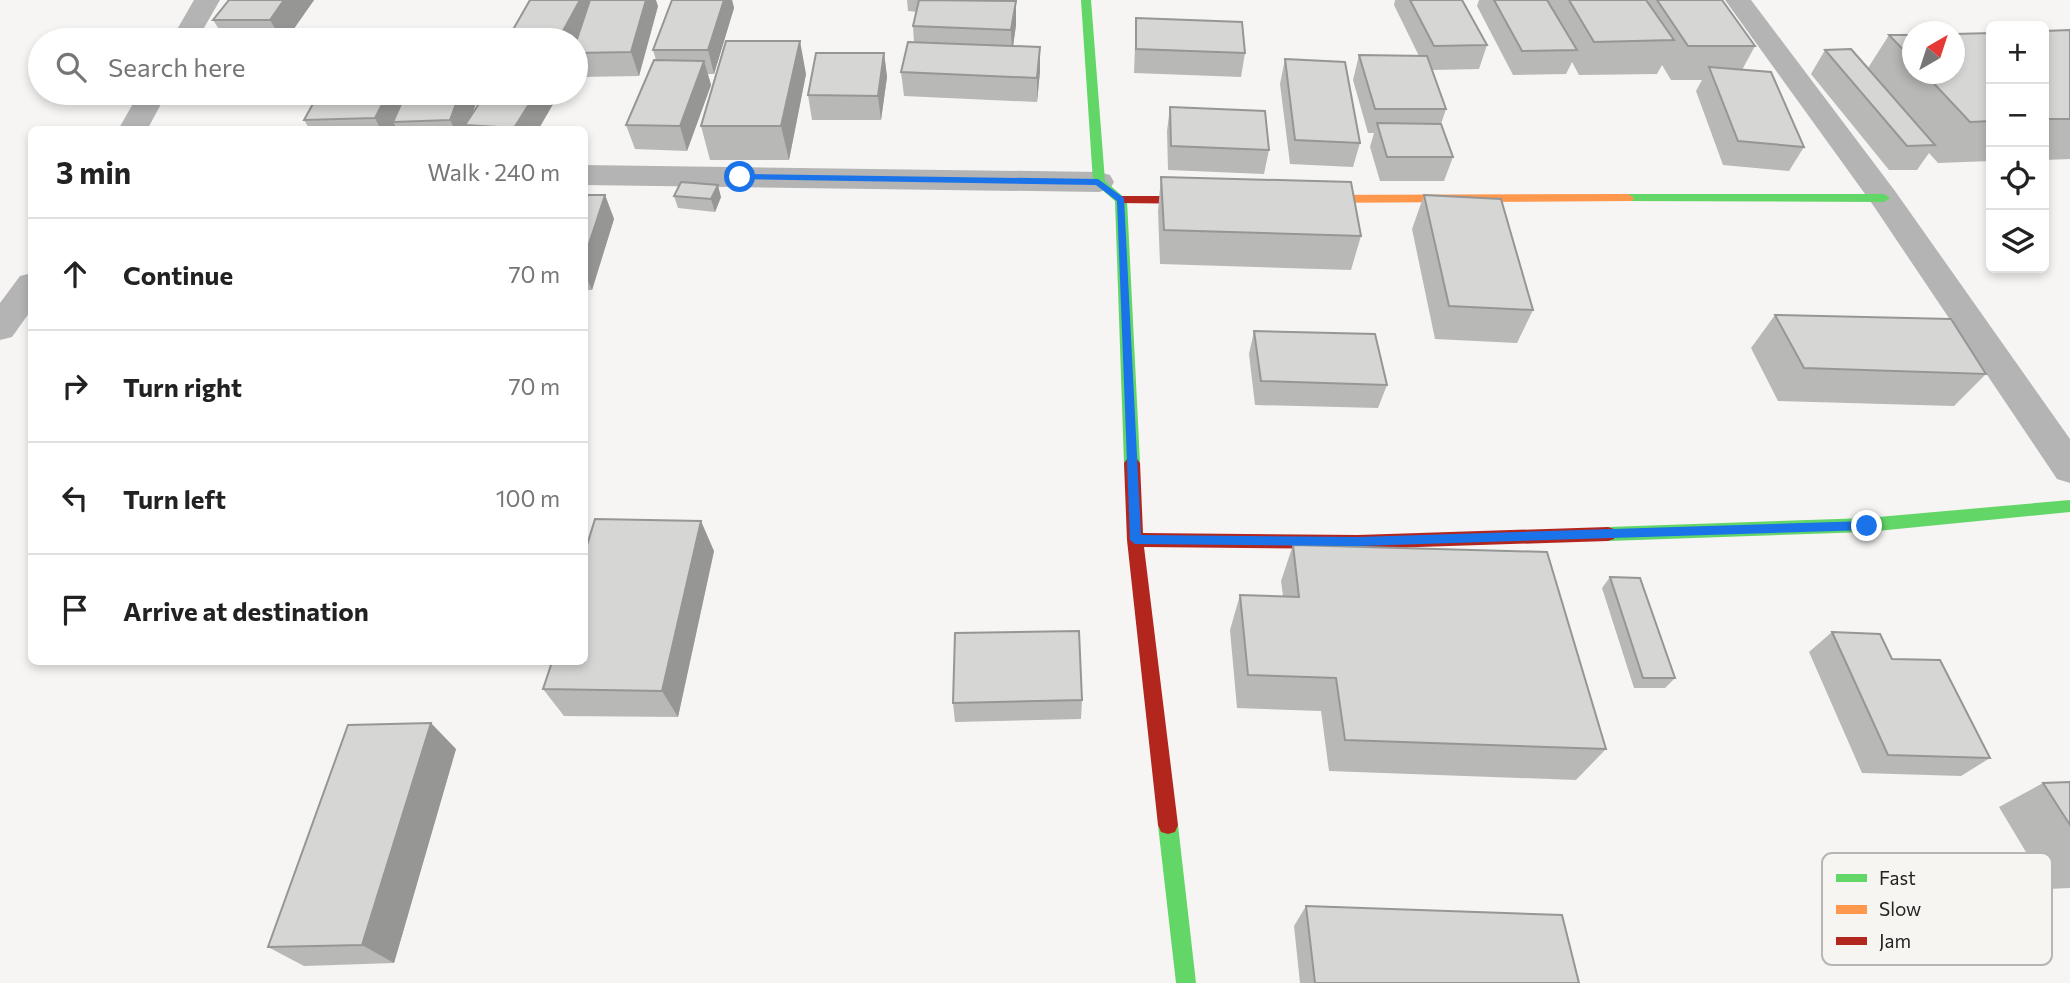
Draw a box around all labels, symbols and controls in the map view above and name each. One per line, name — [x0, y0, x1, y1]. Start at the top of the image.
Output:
north arrow — [1902, 21, 1965, 84]
map controls — [1986, 21, 2049, 273]
button: + — [1986, 21, 2049, 84]
search box — [28, 28, 588, 105]
icon: search — [52, 48, 90, 86]
text: Search here — [108, 51, 246, 82]
button: − — [1986, 84, 2049, 147]
button: locate — [1986, 147, 2049, 210]
text: 3 min — [56, 153, 131, 190]
text: Walk · 240 m — [428, 158, 560, 186]
route start — [724, 161, 755, 192]
button: layers — [1986, 210, 2049, 273]
icon: ahead — [56, 255, 94, 293]
text: Continue — [123, 259, 233, 290]
text: 70 m — [508, 260, 560, 288]
icon: right — [56, 367, 94, 405]
text: Turn right — [123, 371, 242, 402]
text: 70 m — [508, 372, 560, 400]
icon: left — [56, 479, 94, 517]
text: Turn left — [123, 483, 226, 514]
text: 100 m — [496, 484, 560, 512]
route end — [1851, 510, 1882, 541]
icon: arrive — [56, 591, 94, 629]
text: Arrive at destination — [123, 595, 369, 626]
legend — [1822, 853, 2052, 965]
text: Fast — [1879, 866, 1916, 889]
text: Slow — [1879, 897, 1921, 920]
text: Jam — [1879, 929, 1911, 952]

